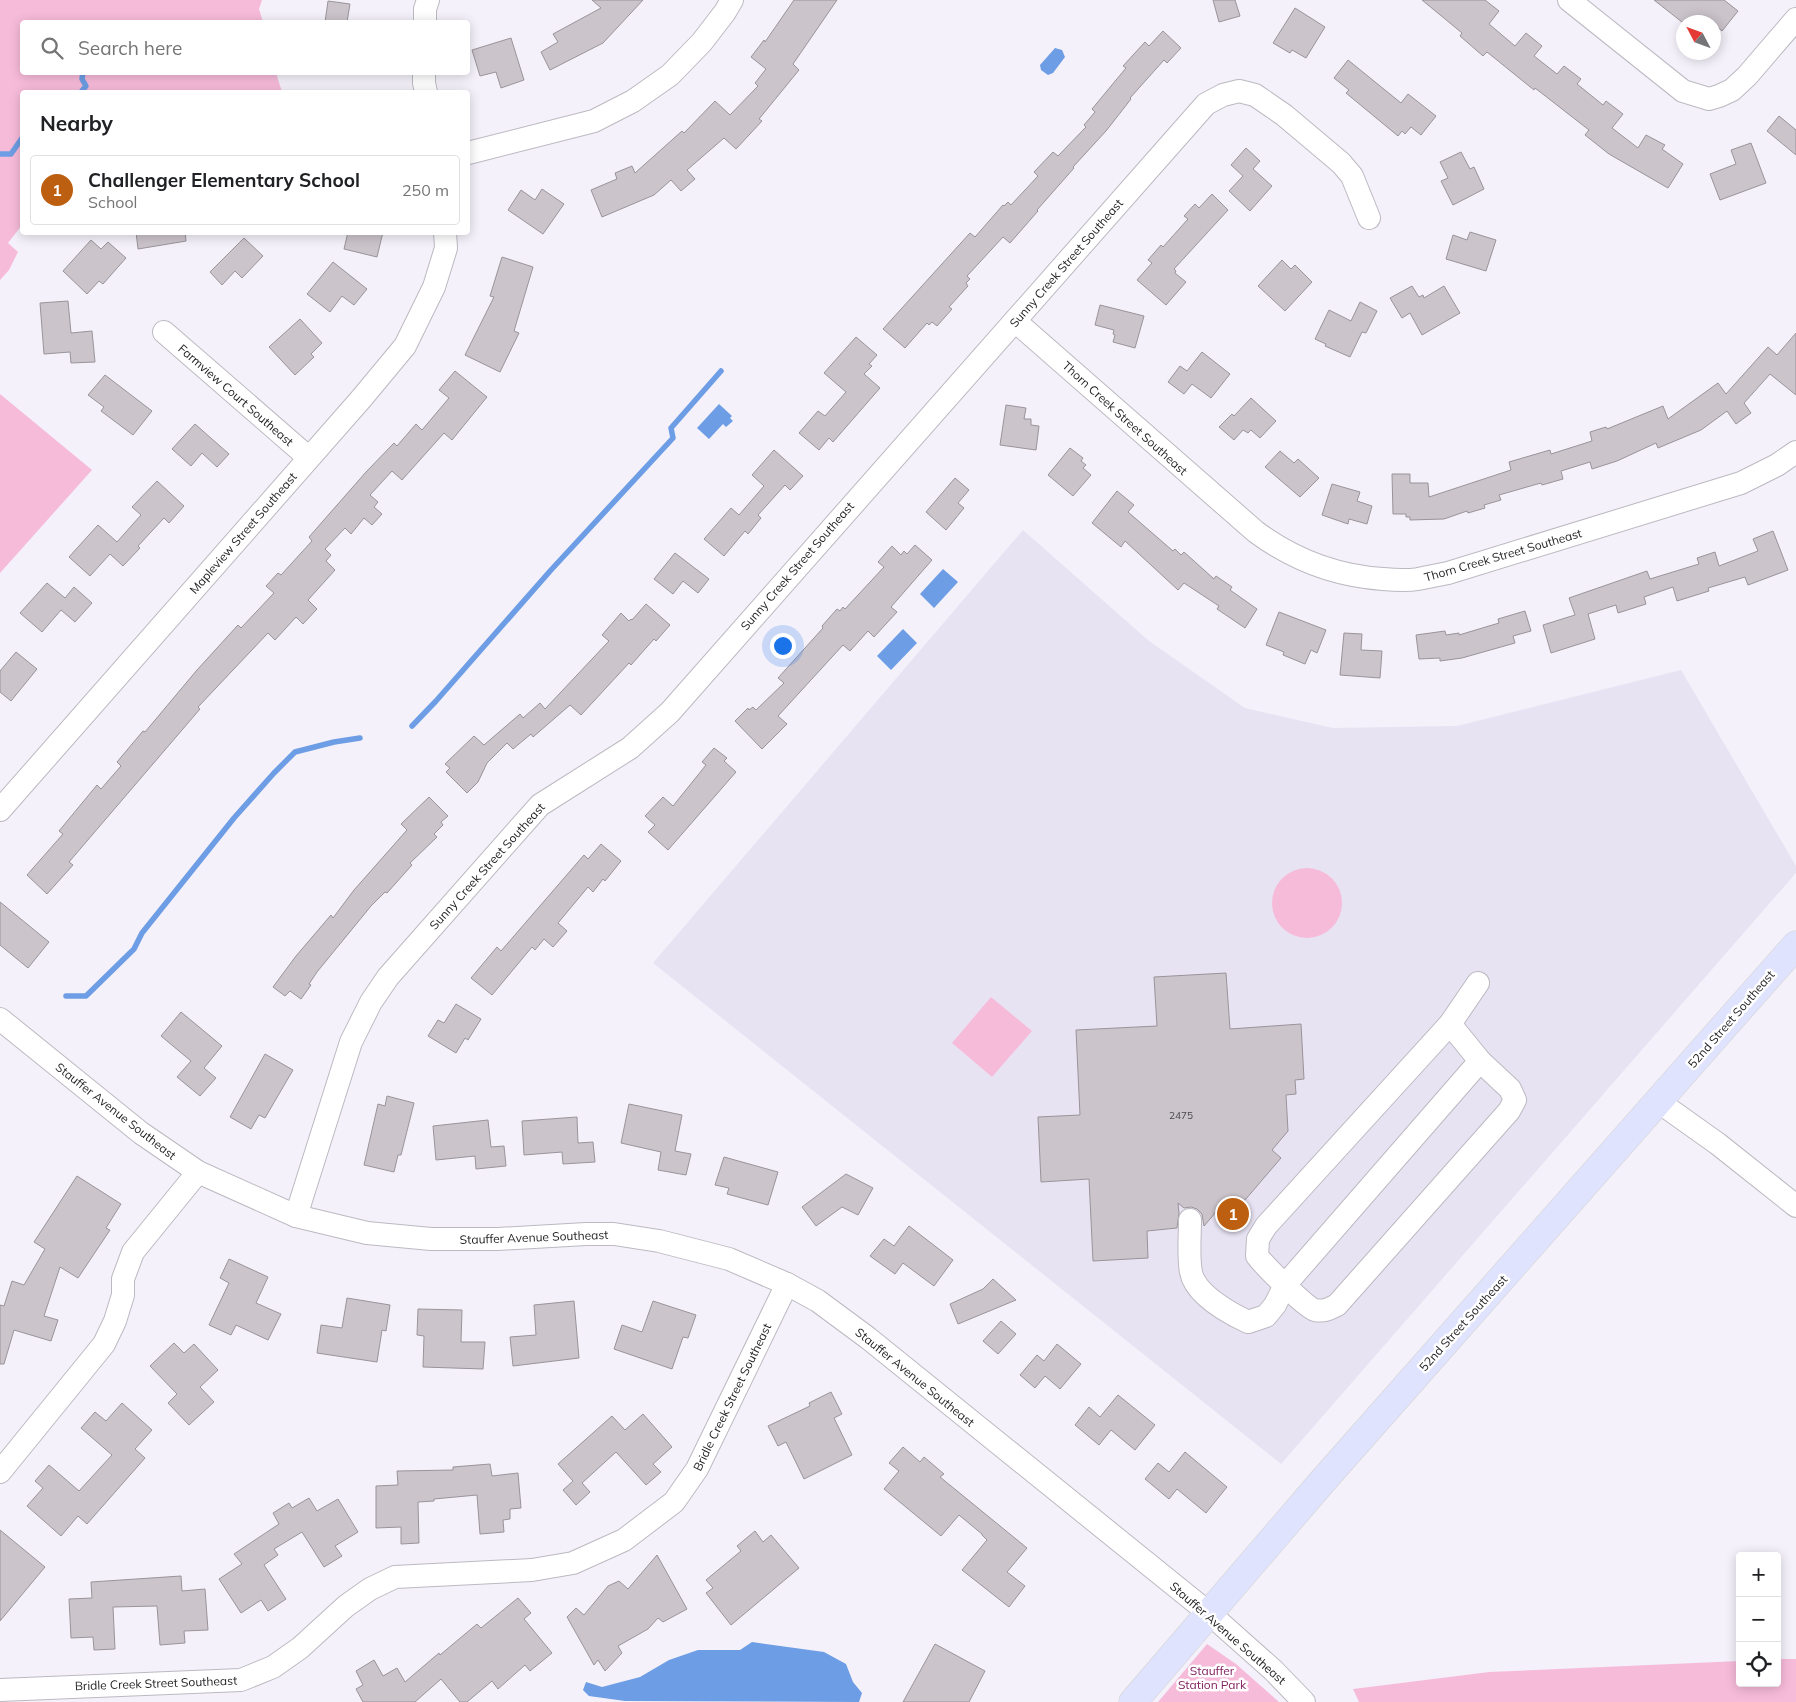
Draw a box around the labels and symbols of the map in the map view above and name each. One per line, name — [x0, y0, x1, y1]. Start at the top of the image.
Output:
north arrow — [1676, 15, 1721, 60]
street label: Sunny Creek Street Southeast — [1006, 196, 1126, 330]
street label: Farmview Court Southeast — [175, 341, 297, 449]
street label: Thorn Creek Street Southeast — [1059, 358, 1191, 478]
street label: Mapleview Street Southeast — [186, 469, 300, 597]
street label: Sunny Creek Street Southeast — [737, 499, 857, 633]
street label: Thorn Creek Street Southeast — [1423, 525, 1583, 585]
your location — [770, 633, 796, 659]
street label: Sunny Creek Street Southeast — [426, 800, 548, 932]
street label: 52nd Street Southeast — [1685, 967, 1777, 1071]
street label: Stauffer Avenue Southeast — [53, 1059, 179, 1163]
house number: 2475 — [1169, 1109, 1193, 1122]
pin: 1 — [1217, 1195, 1249, 1233]
street label: Stauffer Avenue Southeast — [459, 1227, 609, 1247]
street label: 52nd Street Southeast — [1416, 1272, 1510, 1374]
street label: Bridle Creek Street Southeast — [690, 1321, 774, 1473]
street label: Stauffer Avenue Southeast — [852, 1324, 978, 1430]
street label: Stauffer Avenue Southeast — [1167, 1579, 1289, 1687]
park label: Stauffer Station Park — [1178, 1663, 1247, 1692]
street label: Bridle Creek Street Southeast — [74, 1673, 238, 1693]

